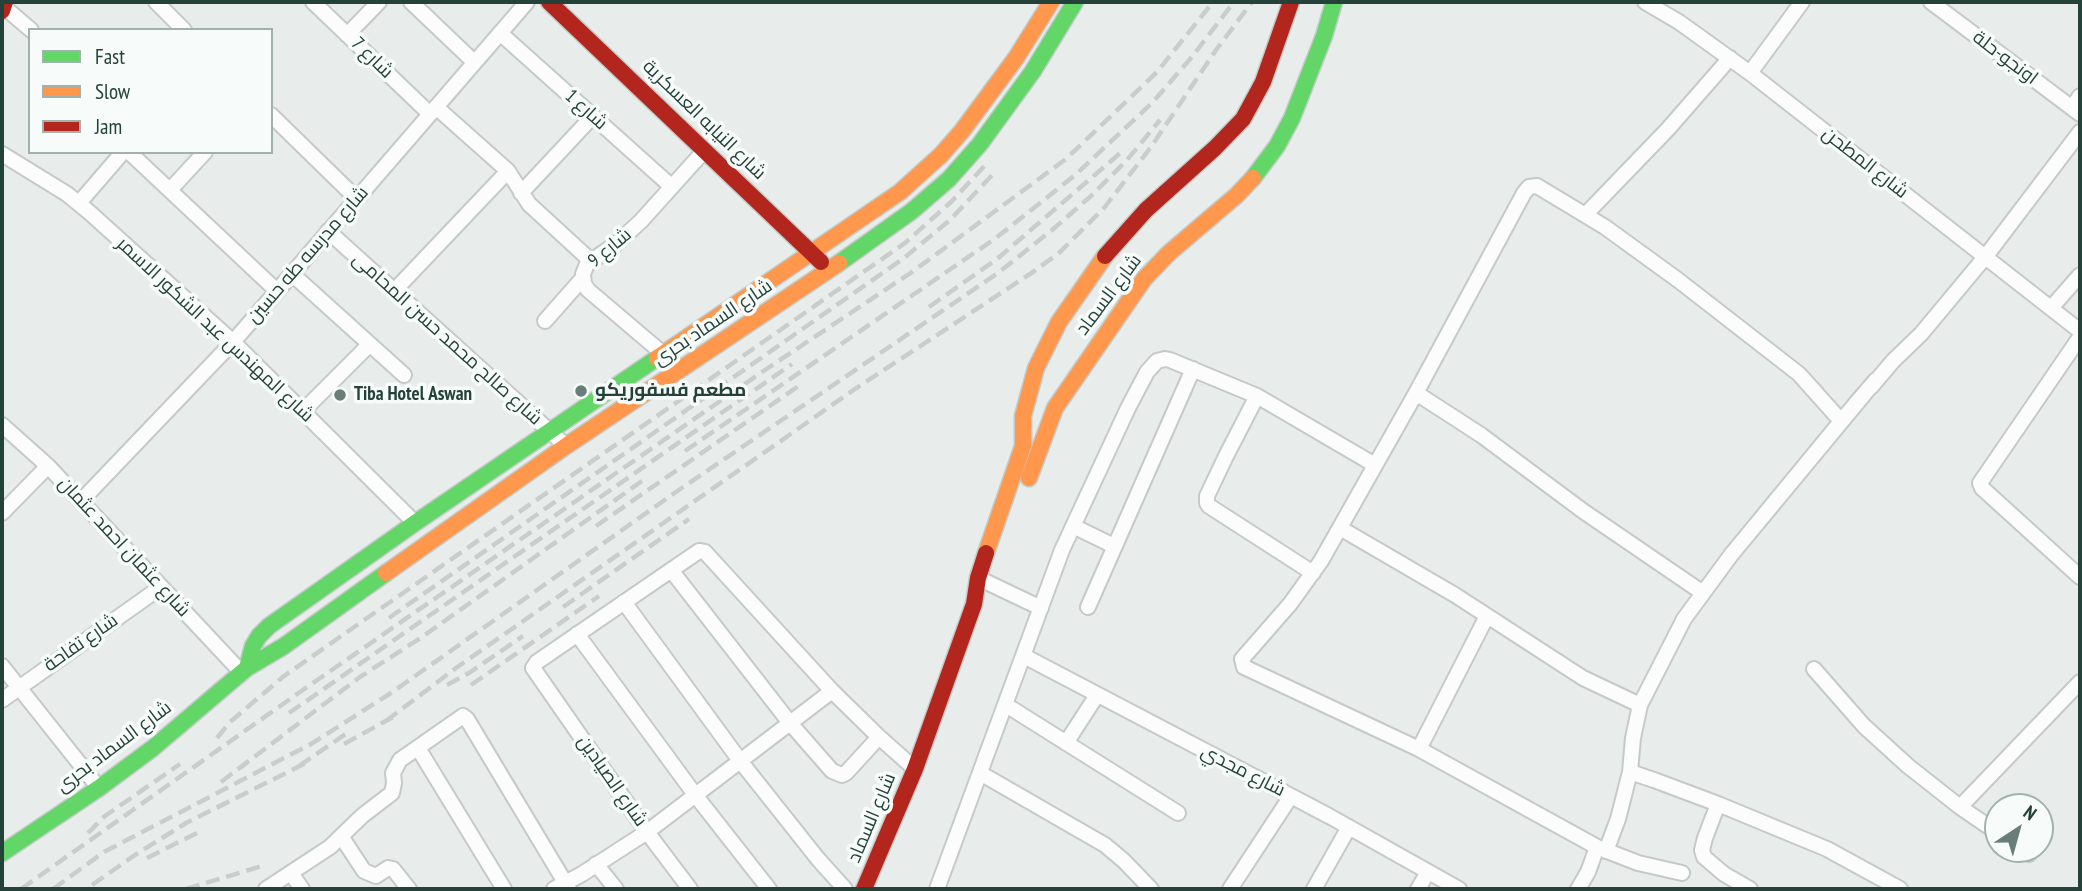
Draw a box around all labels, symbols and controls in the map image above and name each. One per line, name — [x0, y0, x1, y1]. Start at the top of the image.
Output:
street label: اونجو-حلة — [1968, 26, 2042, 90]
legend — [28, 28, 273, 154]
street label: شارع 7 — [346, 33, 398, 83]
text: Fast — [95, 43, 125, 70]
street label: شارع النيابه العسكرية — [638, 55, 770, 185]
text: Slow — [95, 78, 130, 105]
street label: شارع 1 — [560, 85, 612, 135]
text: Jam — [95, 113, 122, 140]
street label: شارع المطحن — [1817, 122, 1913, 204]
street label: شارع مدرسه طه حسين — [242, 182, 374, 328]
street label: شارع 9 — [584, 223, 636, 273]
street label: شارع المهندس عبد الشكور الاسمر — [112, 233, 318, 427]
street label: شارع صالح محمد حسن المحامى — [348, 248, 546, 430]
street label: شارع السماد — [1071, 250, 1147, 340]
street label: شارع السماد بحرى — [649, 275, 777, 371]
place label: مطعم فسفوريكو — [595, 380, 746, 402]
marker: مطعم فسفوريكو — [573, 383, 589, 399]
place label: Tiba Hotel Aswan — [354, 384, 472, 406]
marker: Tiba Hotel Aswan — [332, 387, 348, 403]
street label: شارع عثمان احمد عثمان — [53, 472, 195, 622]
street label: شارع تفاحة — [40, 609, 122, 677]
street label: شارع السماد بحرى — [52, 696, 176, 798]
street label: شارع الصيادين — [572, 731, 652, 831]
street label: شارع مجدي — [1197, 740, 1289, 802]
street label: شارع السماد — [843, 770, 901, 866]
north arrow — [1984, 793, 2054, 863]
text: N — [2019, 800, 2041, 825]

